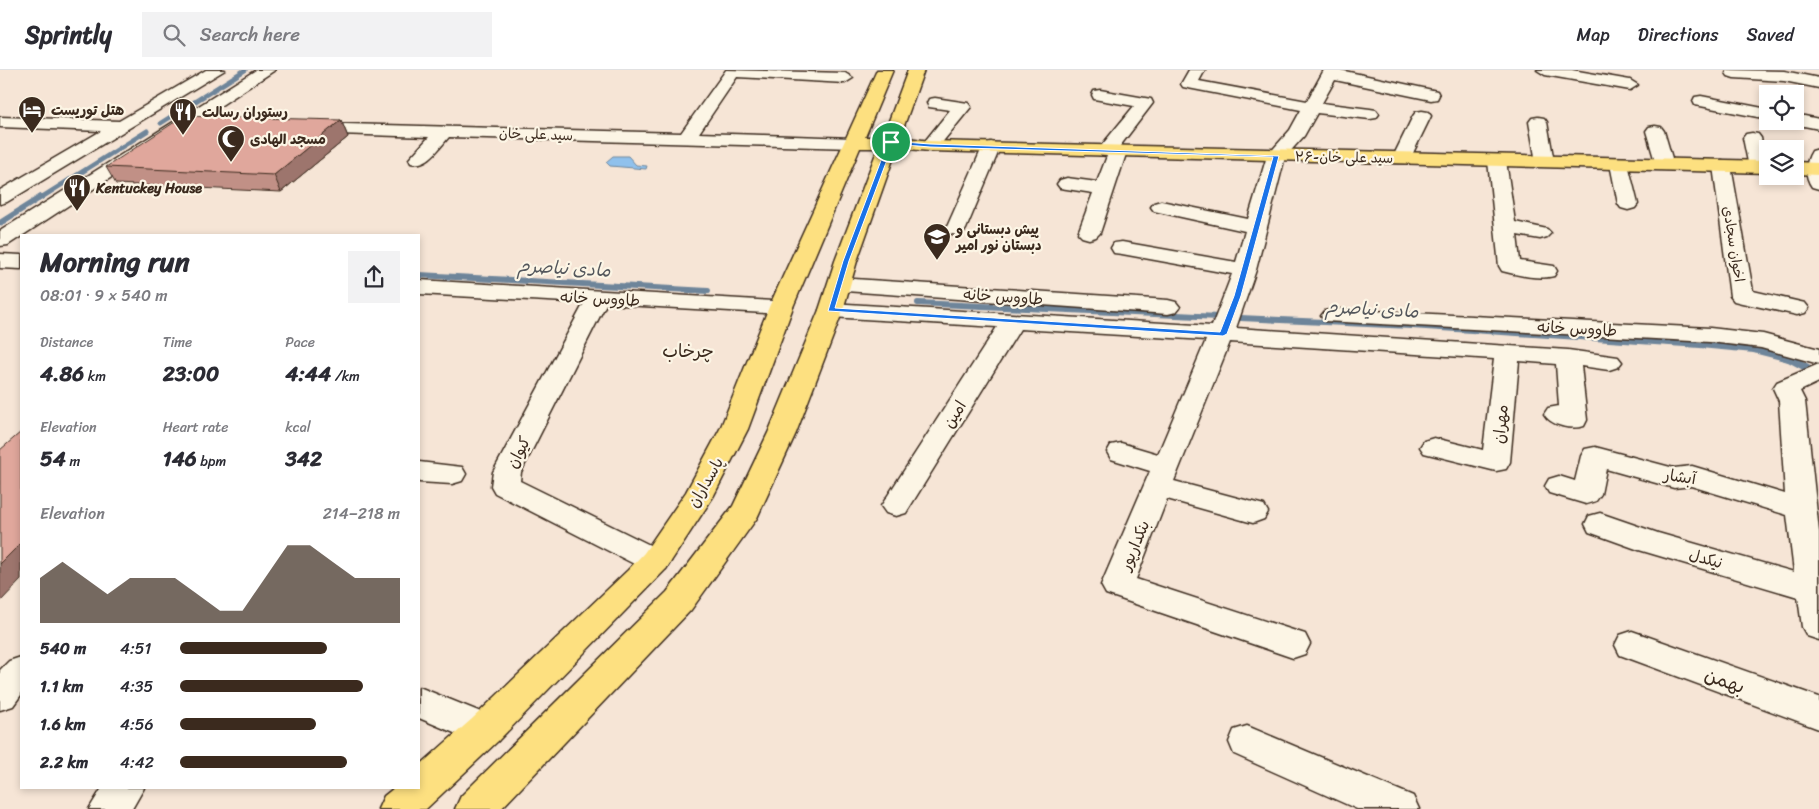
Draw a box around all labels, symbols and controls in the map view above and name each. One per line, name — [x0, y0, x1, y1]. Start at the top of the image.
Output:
search box — [142, 12, 492, 57]
text: Sprintly — [25, 14, 112, 56]
text: Search here — [200, 18, 300, 51]
text: Map — [1577, 19, 1610, 51]
text: Directions — [1638, 19, 1719, 51]
text: Saved — [1747, 19, 1794, 51]
icon: search — [160, 21, 188, 49]
map controls — [1759, 85, 1804, 185]
button: locate — [1759, 85, 1804, 130]
hotel icon: هتل توریست — [17, 95, 47, 134]
restaurant icon: رستوران رسالت — [168, 97, 198, 136]
place label: هتل توریست — [51, 98, 124, 123]
place label: رستوران رسالت — [202, 100, 288, 125]
street label: سید علی خان — [499, 121, 573, 148]
pin — [870, 121, 912, 163]
mosque icon: مسجد الهادی — [216, 124, 246, 163]
place label: مسجد الهادی — [250, 127, 326, 152]
icon: arrive — [877, 128, 905, 156]
button: layers — [1759, 140, 1804, 185]
street label: ۲۶-سید علی خان — [1295, 144, 1393, 171]
restaurant icon: Kentuckey House — [62, 173, 92, 212]
place label: Kentuckey House — [95, 176, 202, 201]
street label: اخوان سجادی — [1715, 204, 1752, 284]
place label: پیش دبستانی و دبستان نور امیر — [954, 217, 1042, 258]
school or university icon: پیش دبستانی و دبستان نور امیر — [922, 222, 952, 261]
text: Morning run — [40, 237, 190, 286]
water label: مادی نیاصرم — [516, 250, 612, 286]
button: share — [348, 251, 400, 303]
street label: طاووس خانه — [962, 279, 1044, 314]
text: 08:01 · 9 × 540 m — [40, 281, 168, 310]
street label: طاووس خانه — [559, 282, 641, 315]
water label: مادی نیاصرم — [1324, 291, 1420, 327]
street label: طاووس خانه — [1536, 312, 1618, 345]
text: Distance — [40, 330, 93, 355]
text: Time — [163, 330, 192, 355]
text: Pace — [285, 330, 315, 355]
district label: چرخاب — [662, 335, 714, 367]
text: 4.86 — [40, 355, 84, 393]
text: 23:00 — [163, 355, 219, 393]
text: 4:44 — [285, 355, 331, 393]
text: km — [84, 364, 106, 389]
text: /km — [331, 364, 360, 389]
street label: امین — [935, 394, 974, 434]
street label: مهران — [1484, 403, 1517, 445]
text: Elevation — [40, 415, 97, 440]
text: Heart rate — [163, 415, 228, 440]
text: kcal — [285, 415, 311, 440]
street label: کیوان — [498, 431, 539, 474]
text: 54 — [40, 440, 66, 478]
text: 146 — [163, 440, 197, 478]
text: 342 — [285, 440, 322, 478]
text: m — [66, 449, 80, 474]
text: bpm — [197, 449, 226, 474]
street label: پاسداران — [679, 451, 732, 513]
street label: آبشار — [1660, 460, 1699, 493]
text: Elevation — [40, 499, 105, 528]
text: 214–218 m — [323, 499, 400, 528]
street label: بنکدارپور — [1110, 515, 1158, 576]
street label: نیکدل — [1686, 540, 1726, 577]
text: 540 m — [40, 634, 86, 663]
text: 4:51 — [120, 634, 151, 663]
street label: بهمن — [1700, 658, 1750, 703]
text: 1.1 km — [40, 672, 84, 701]
text: 4:35 — [120, 672, 153, 701]
text: 1.6 km — [40, 710, 86, 739]
text: 4:56 — [120, 710, 154, 739]
text: 2.2 km — [40, 748, 88, 777]
text: 4:42 — [120, 748, 154, 777]

